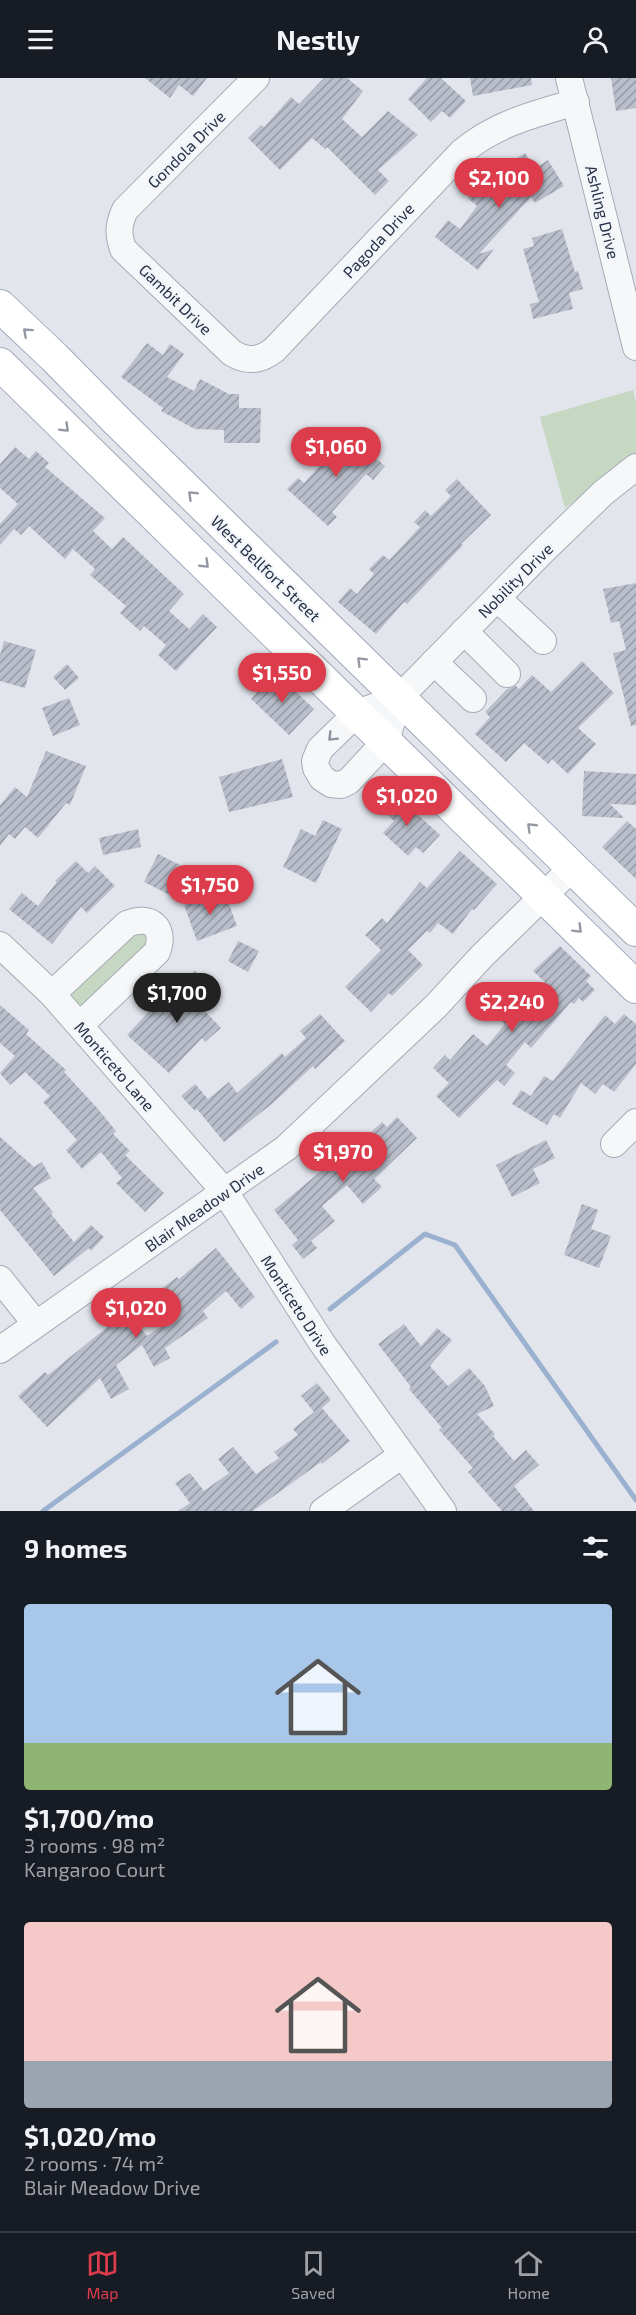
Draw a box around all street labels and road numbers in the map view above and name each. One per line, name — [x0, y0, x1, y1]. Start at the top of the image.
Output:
street label: Gondola Drive — [143, 106, 229, 192]
street label: Ashling Drive — [582, 163, 624, 261]
street label: Pagoda Drive — [338, 199, 418, 281]
street label: Gambit Drive — [136, 260, 216, 338]
street label: West Bellfort Street — [207, 511, 325, 625]
street label: Nobility Drive — [474, 539, 556, 621]
street label: Monticeto Lane — [71, 1017, 159, 1115]
street label: Blair Meadow Drive — [141, 1159, 267, 1255]
street label: Monticeto Drive — [258, 1251, 336, 1359]

